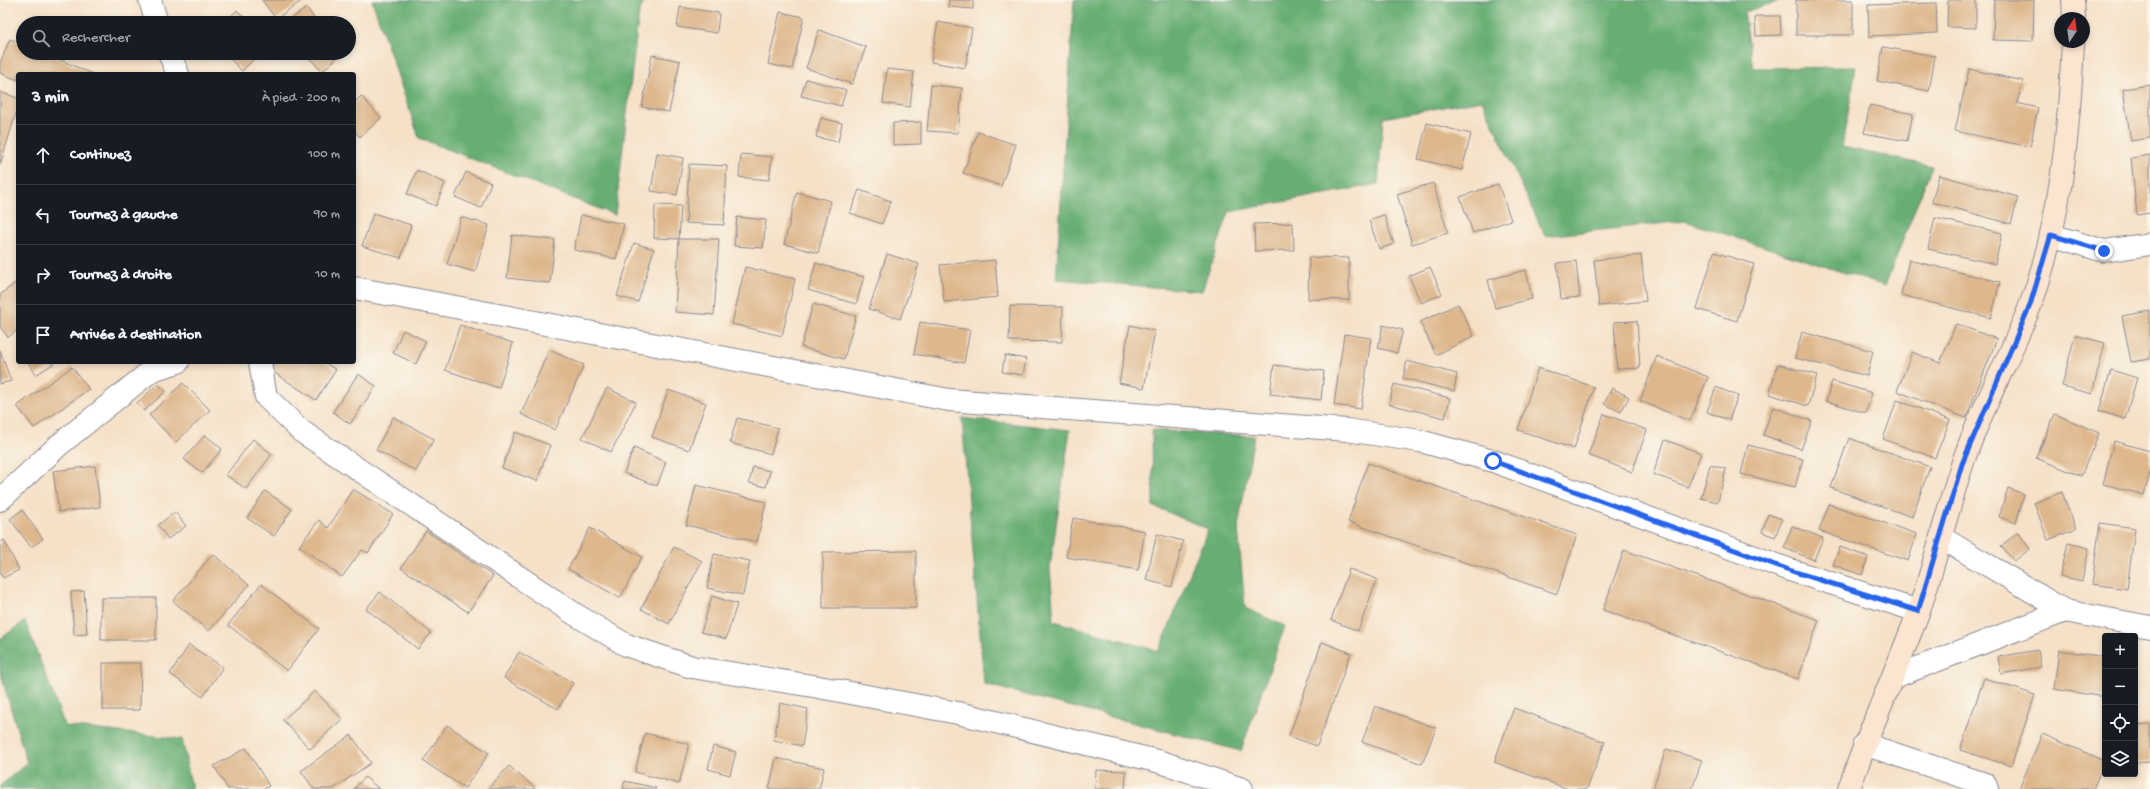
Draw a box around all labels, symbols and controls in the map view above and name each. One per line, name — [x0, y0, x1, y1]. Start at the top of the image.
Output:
north arrow — [2054, 12, 2090, 48]
search box — [16, 16, 356, 60]
icon: search — [30, 27, 52, 49]
text: Rechercher — [62, 29, 130, 47]
text: 3 min — [32, 88, 69, 108]
text: À pied · 200 m — [262, 91, 340, 106]
icon: ahead — [32, 144, 54, 166]
text: Continuez — [70, 146, 131, 164]
text: 100 m — [308, 147, 340, 162]
icon: left — [32, 204, 54, 226]
text: Tournez à gauche — [70, 206, 178, 224]
text: 90 m — [314, 207, 340, 222]
route end — [2095, 242, 2113, 260]
icon: right — [32, 264, 54, 286]
text: Tournez à droite — [70, 266, 172, 284]
text: 10 m — [315, 267, 340, 282]
icon: arrive — [32, 324, 54, 346]
text: Arrivée à destination — [70, 326, 201, 344]
route start — [1484, 452, 1502, 470]
map controls — [2102, 633, 2138, 777]
button: + — [2102, 633, 2138, 669]
button: − — [2102, 669, 2138, 705]
button: locate — [2102, 705, 2138, 741]
button: layers — [2102, 741, 2138, 777]

